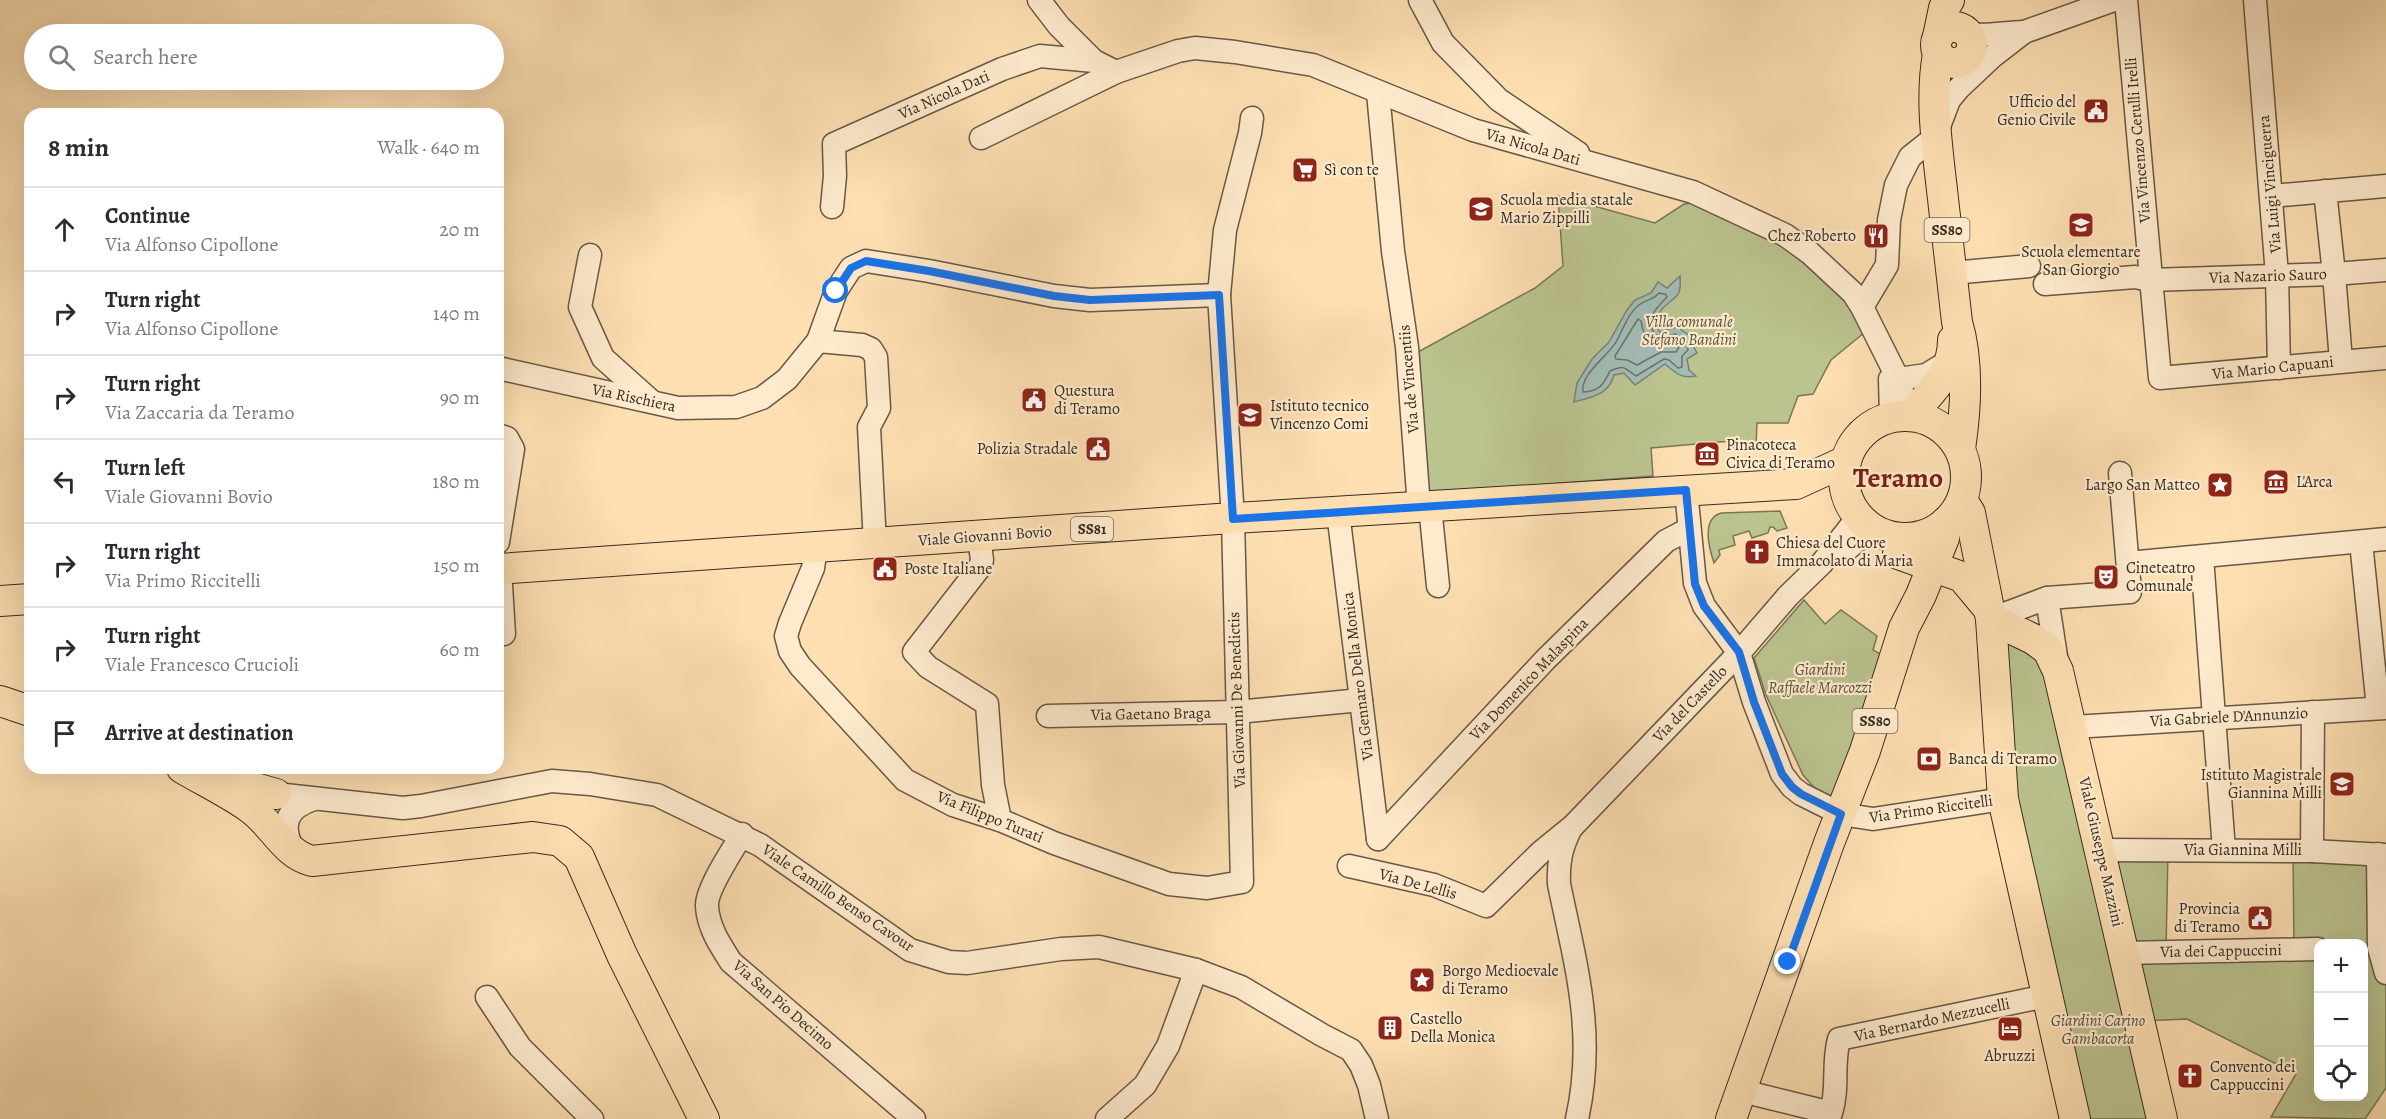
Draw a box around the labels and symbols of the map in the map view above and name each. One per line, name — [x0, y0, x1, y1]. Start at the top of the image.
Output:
street label: Via Vincenzo Cerulli Irelli — [2120, 56, 2156, 225]
street label: Via Nicola Dati — [894, 65, 993, 125]
place label: Ufficio del Genio Civile — [1997, 91, 2076, 131]
public building icon: Ufficio del Genio Civile — [2081, 96, 2111, 126]
street label: Via Luigi Vinciguerra — [2253, 114, 2287, 255]
street label: Via Nicola Dati — [1482, 123, 1583, 171]
supermarket icon: Sì con te — [1290, 155, 1320, 185]
place label: Sì con te — [1324, 159, 1379, 181]
place label: Scuola media statale Mario Zippilli — [1500, 189, 1633, 229]
school or university icon: Scuola media statale Mario Zippilli — [1466, 194, 1496, 224]
school or university icon: Scuola elementare San Giorgio — [2066, 210, 2096, 240]
road number: SS80 — [1924, 218, 1970, 242]
restaurant icon: Chez Roberto — [1861, 221, 1891, 251]
place label: Chez Roberto — [1768, 225, 1856, 247]
place label: Scuola elementare San Giorgio — [2021, 241, 2141, 281]
street label: Via Nazario Sauro — [2208, 263, 2327, 289]
route start — [822, 277, 848, 303]
park label: Villa comunale Stefano Bandini — [1642, 311, 1736, 351]
street label: Via de Vincentiis — [1393, 324, 1425, 435]
street label: Via Mario Capuani — [2210, 351, 2335, 385]
street label: Via Rischiera — [589, 378, 679, 418]
place label: Questura di Teramo — [1054, 380, 1120, 420]
public building icon: Questura di Teramo — [1019, 385, 1049, 415]
place label: Istituto tecnico Vincenzo Comi — [1269, 395, 1369, 435]
school or university icon: Istituto tecnico Vincenzo Comi — [1235, 400, 1265, 430]
public building icon: Polizia Stradale — [1083, 434, 1113, 464]
place label: Pinacoteca Civica di Teramo — [1726, 434, 1835, 474]
place label: Polizia Stradale — [977, 438, 1078, 460]
museum icon: Pinacoteca Civica di Teramo — [1692, 439, 1722, 469]
district label: Teramo — [1853, 459, 1943, 497]
museum icon: L'Arca — [2261, 467, 2291, 497]
place icon: Largo San Matteo — [2205, 470, 2235, 500]
place label: L'Arca — [2296, 471, 2333, 493]
place label: Largo San Matteo — [2085, 474, 2200, 496]
road number: SS81 — [1071, 517, 1113, 541]
street label: Viale Giovanni Bovio — [916, 520, 1053, 552]
place label: Chiesa del Cuore Immacolato di Maria — [1776, 532, 1914, 572]
church icon: Chiesa del Cuore Immacolato di Maria — [1742, 537, 1772, 567]
public building icon: Poste Italiane — [870, 554, 900, 584]
place label: Cineteatro Comunale — [2126, 557, 2195, 597]
place label: Poste Italiane — [904, 558, 992, 580]
theatre icon: Cineteatro Comunale — [2091, 562, 2121, 592]
street label: Via Gennaro Della Monica — [1337, 590, 1379, 762]
street label: Via Giovanni De Benedictis — [1223, 611, 1251, 790]
street label: Via Domenico Malaspina — [1464, 612, 1594, 746]
park label: Giardini Raffaele Marcozzi — [1768, 659, 1872, 699]
street label: Via del Castello — [1647, 661, 1732, 748]
street label: Via Gaetano Braga — [1090, 702, 1212, 726]
street label: Via Gabriele D'Annunzio — [2148, 702, 2309, 732]
road number: SS80 — [1852, 709, 1898, 733]
bank icon: Banca di Teramo — [1914, 744, 1944, 774]
place label: Banca di Teramo — [1948, 748, 2057, 770]
place label: Istituto Magistrale Giannina Milli — [2200, 764, 2322, 804]
school or university icon: Istituto Magistrale Giannina Milli — [2327, 769, 2357, 799]
street label: Viale Giuseppe Mazzini — [2073, 774, 2129, 929]
street label: Via Filippo Turati — [932, 785, 1047, 848]
street label: Via Primo Riccitelli — [1867, 789, 1994, 829]
street label: Viale Camillo Benso Cavour — [757, 838, 918, 957]
street label: Via Giannina Milli — [2183, 839, 2302, 861]
street label: Via De Lellis — [1376, 863, 1459, 905]
place label: Provincia di Teramo — [2174, 898, 2241, 938]
public building icon: Provincia di Teramo — [2245, 903, 2275, 933]
street label: Via dei Cappuccini — [2159, 939, 2282, 963]
route end — [1774, 948, 1800, 974]
street label: Via San Pio Decimo — [727, 954, 838, 1055]
place label: Borgo Medioevale di Teramo — [1442, 960, 1559, 1000]
place icon: Borgo Medioevale di Teramo — [1407, 965, 1437, 995]
street label: Via Bernardo Mezzucelli — [1851, 993, 2012, 1047]
place label: Castello Della Monica — [1410, 1008, 1496, 1048]
park label: Giardini Carino Gambacorta — [2051, 1010, 2145, 1050]
building icon: Castello Della Monica — [1375, 1013, 1405, 1043]
hotel icon: Abruzzi — [1995, 1014, 2025, 1044]
place label: Abruzzi — [1983, 1045, 2036, 1067]
place label: Convento dei Cappuccini — [2210, 1056, 2296, 1096]
church icon: Convento dei Cappuccini — [2175, 1061, 2205, 1091]

